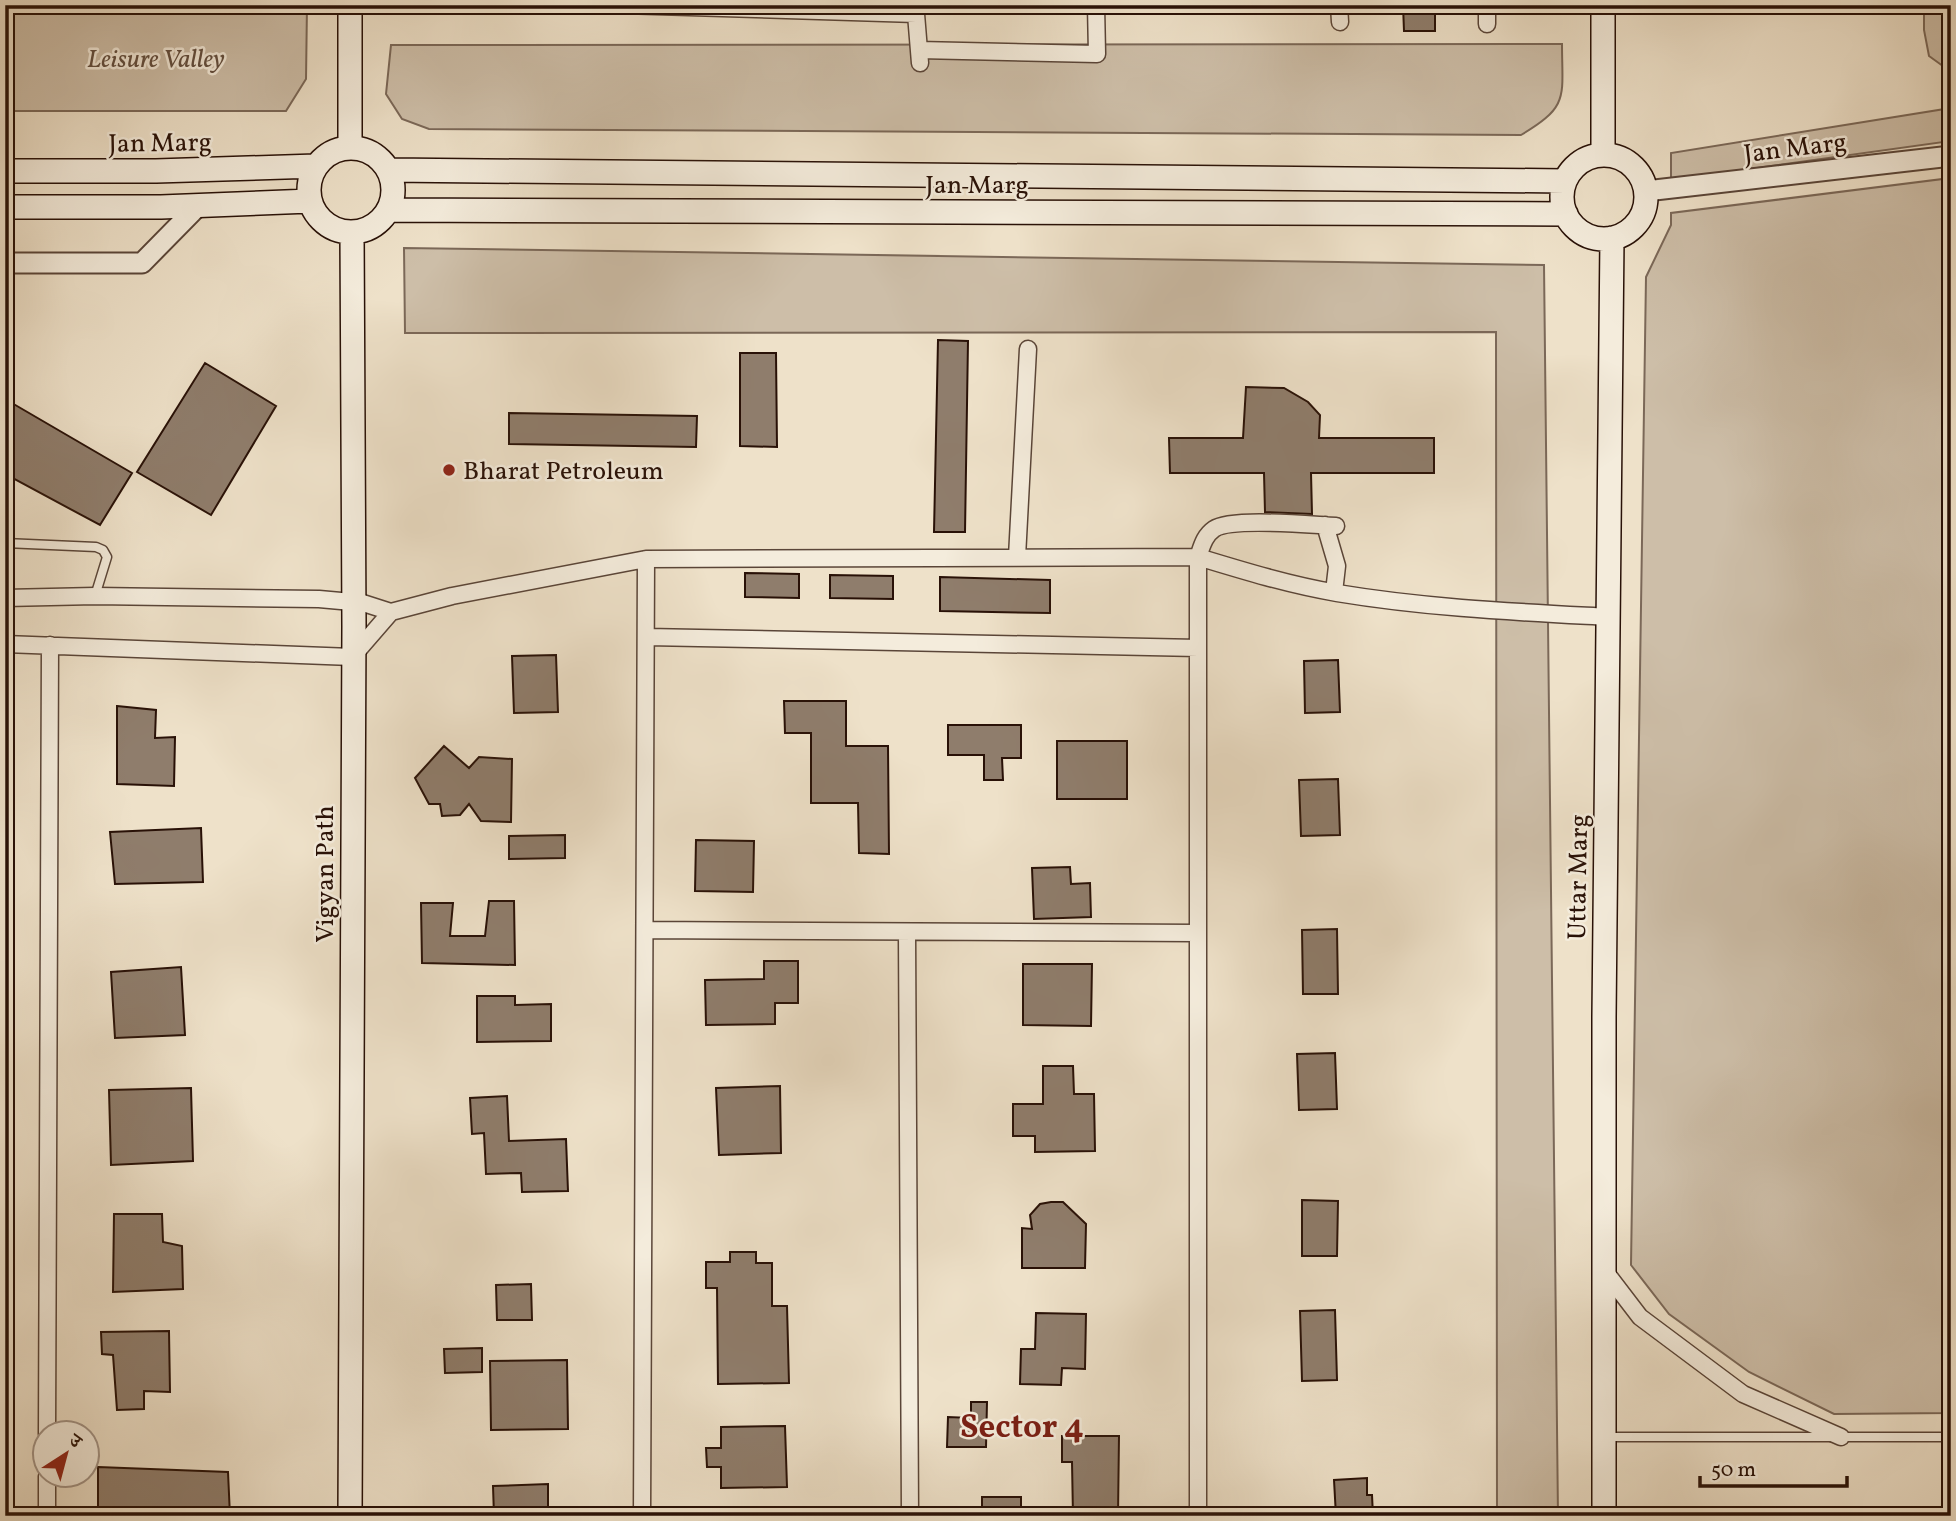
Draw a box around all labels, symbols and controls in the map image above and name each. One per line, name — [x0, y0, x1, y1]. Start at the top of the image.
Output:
park label: Leisure Valley — [87, 42, 225, 78]
street label: Jan Marg — [108, 125, 212, 163]
street label: Jan Marg — [1742, 125, 1849, 173]
street label: Jan Marg — [925, 168, 1029, 204]
place label: Bharat Petroleum — [463, 454, 664, 490]
marker: Bharat Petroleum — [441, 462, 457, 478]
street label: Vigyan Path — [308, 805, 344, 943]
street label: Uttar Marg — [1560, 814, 1598, 940]
district label: Sector 4 — [960, 1406, 1084, 1452]
north arrow — [32, 1420, 102, 1490]
text: उ — [62, 1427, 87, 1456]
scale bar — [1700, 1444, 1848, 1488]
text: 50 m — [1711, 1456, 1756, 1485]

